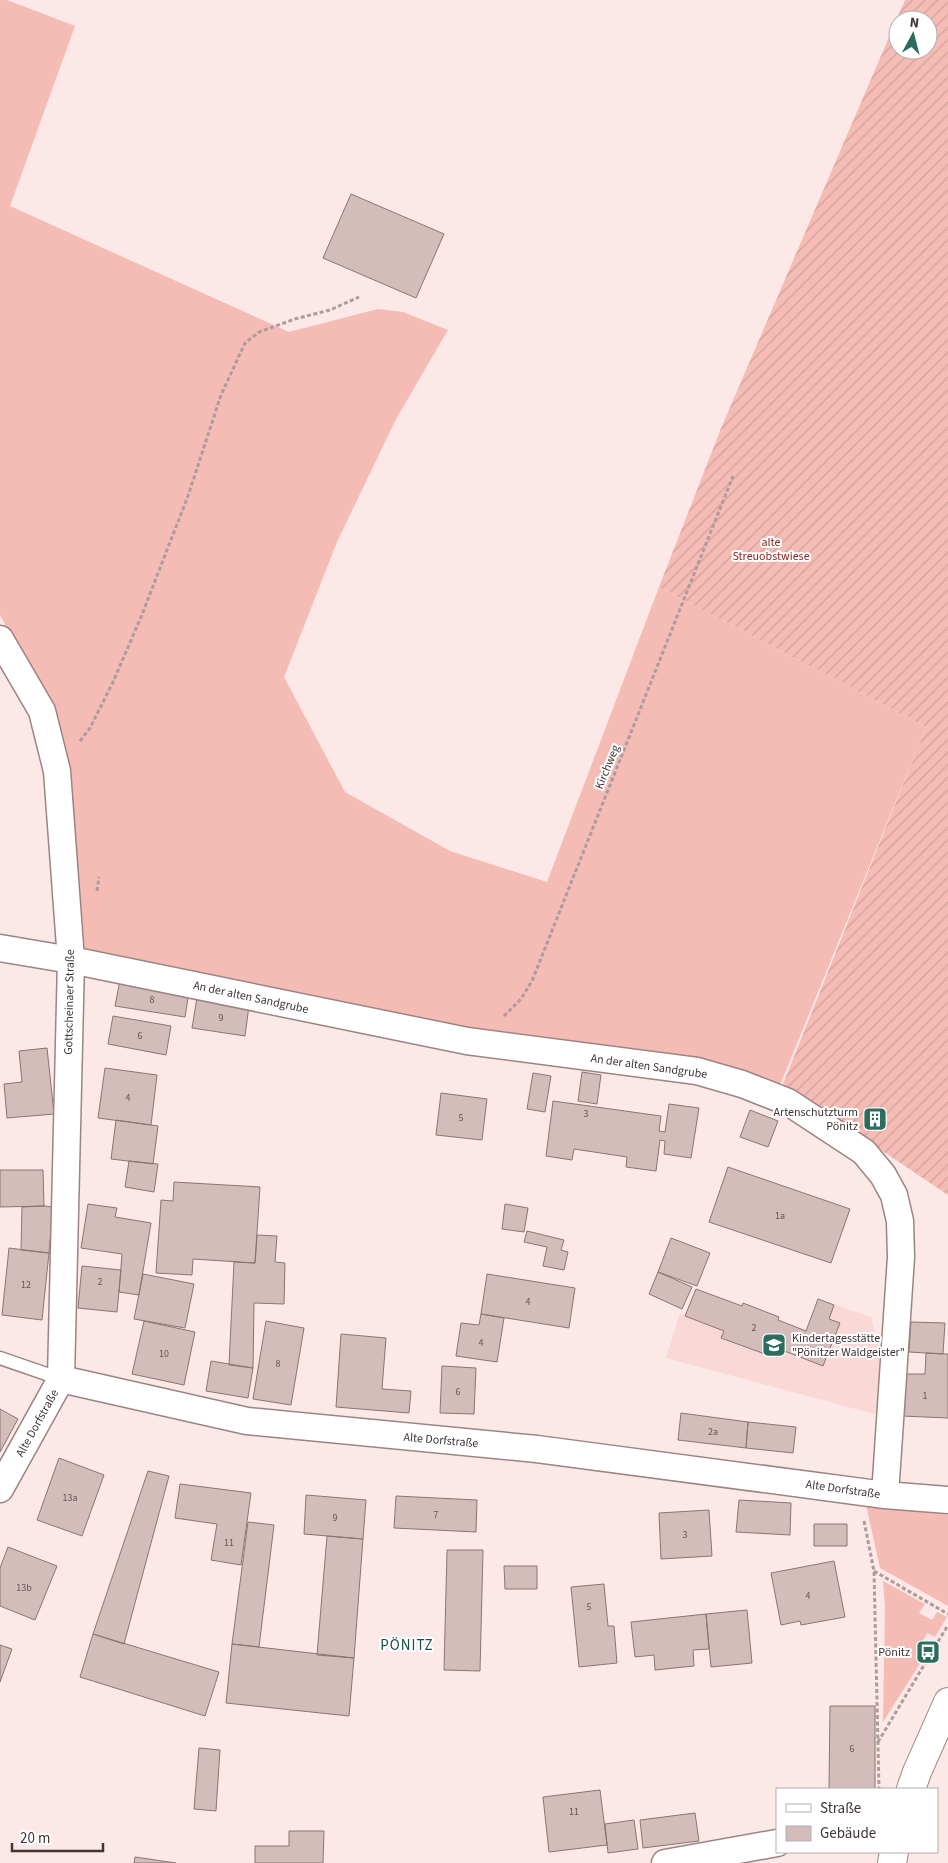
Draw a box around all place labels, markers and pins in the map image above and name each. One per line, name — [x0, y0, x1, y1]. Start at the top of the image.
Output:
place label: Artenschutzturm Pönitz — [774, 1104, 858, 1135]
building icon: Artenschutzturm Pönitz — [862, 1106, 888, 1132]
place label: Kindertagesstätte "Pönitzer Waldgeister" — [792, 1330, 905, 1361]
school or university icon: Kindertagesstätte "Pönitzer Waldgeister" — [761, 1332, 787, 1358]
bus stop icon: Pönitz — [915, 1639, 941, 1665]
place label: Pönitz — [878, 1644, 910, 1661]

